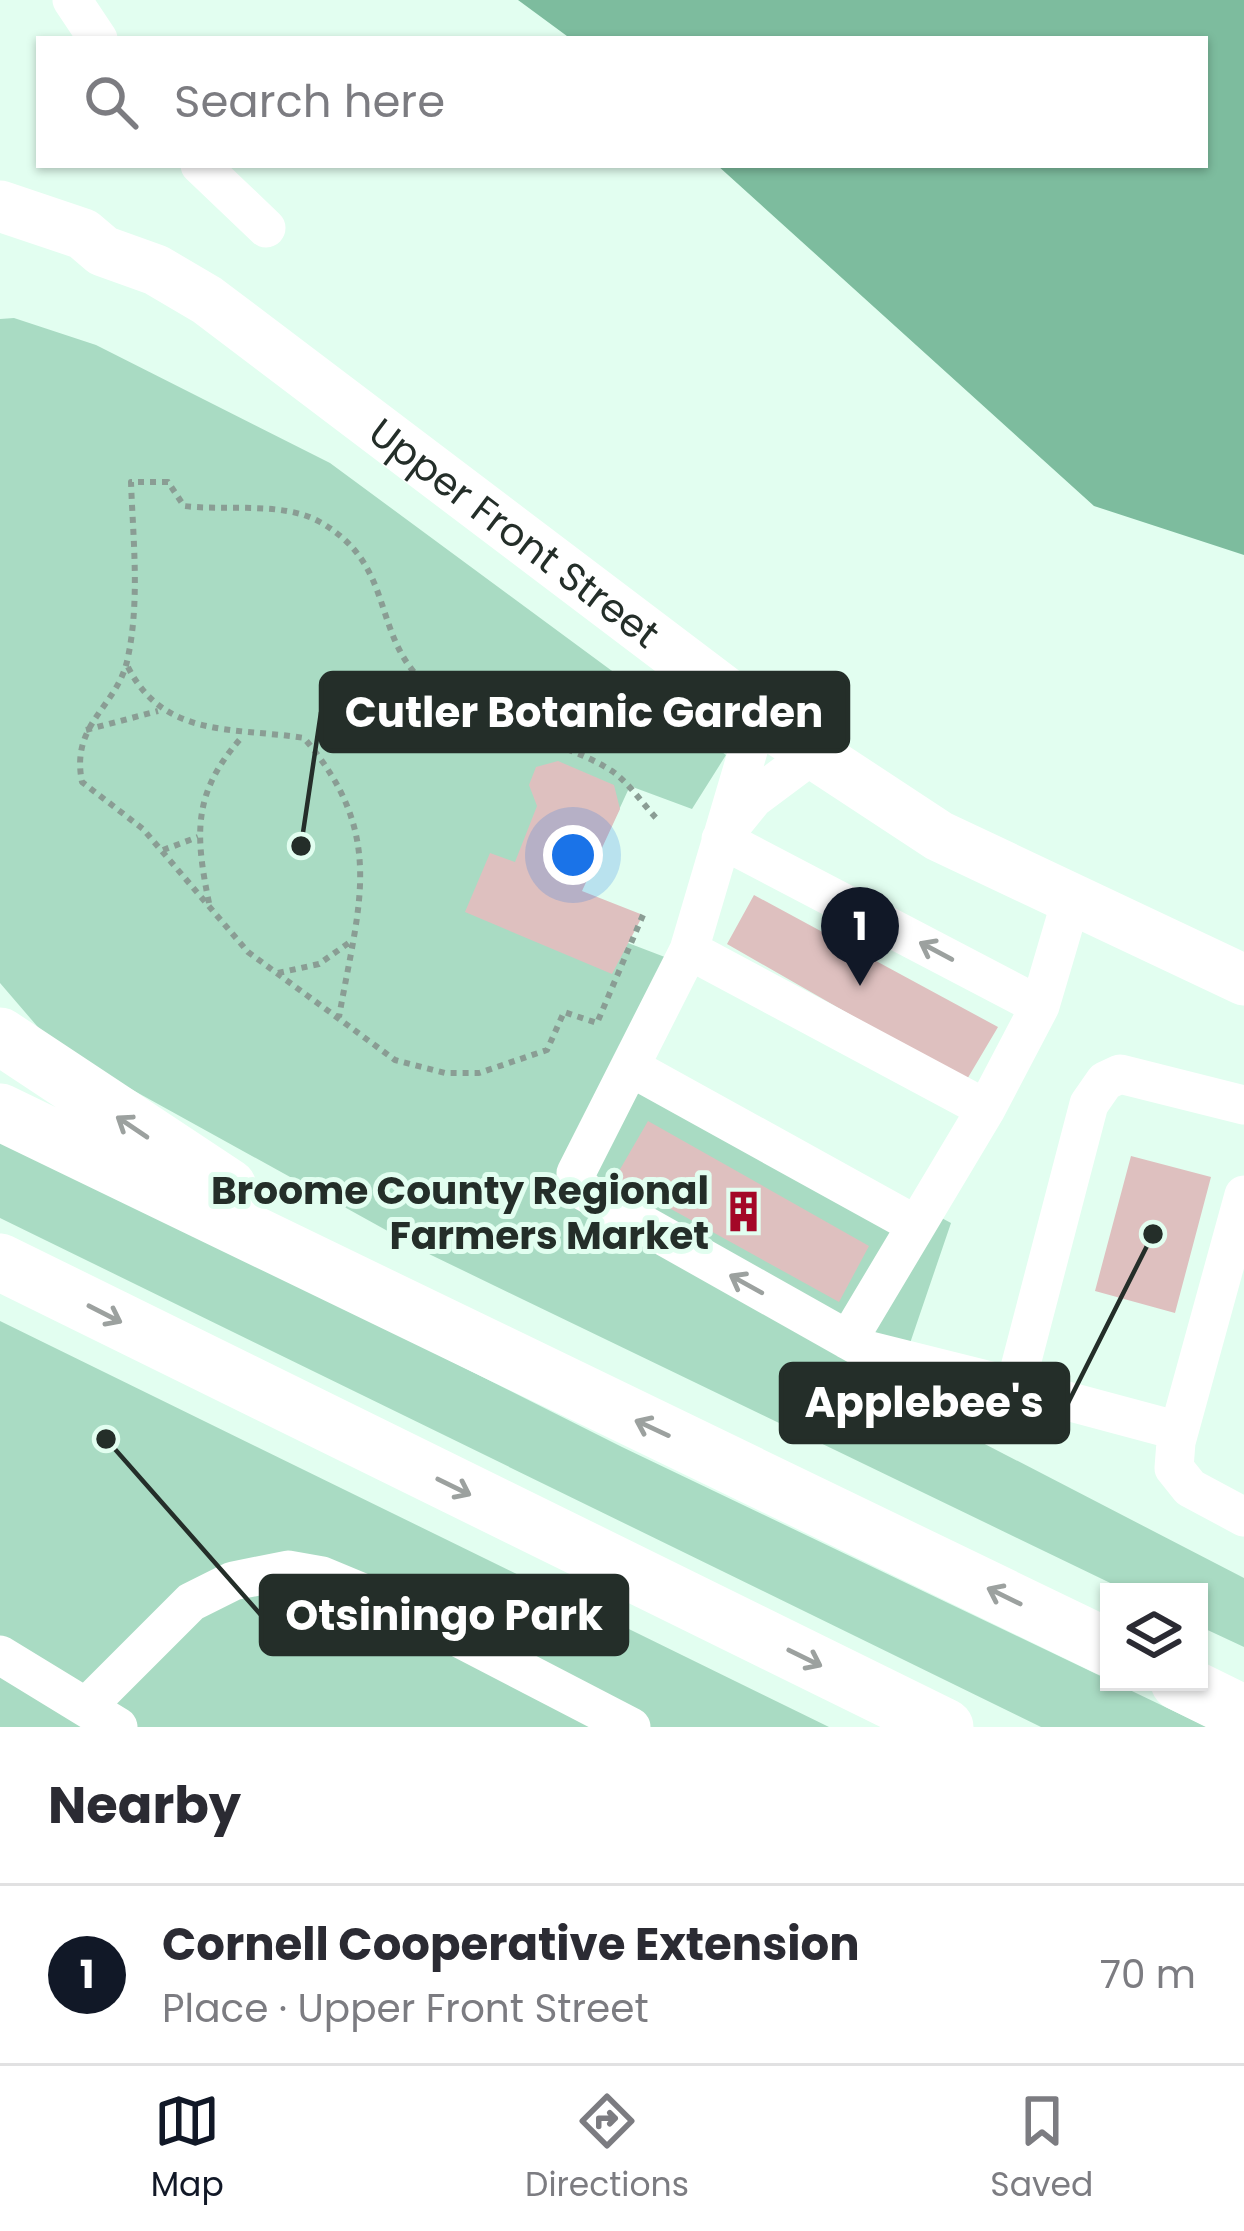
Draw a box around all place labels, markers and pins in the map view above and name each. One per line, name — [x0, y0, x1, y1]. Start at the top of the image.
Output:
callout: Cutler Botanic Garden — [321, 673, 848, 751]
pin: 1 — [821, 887, 899, 986]
place label: Broome County Regional Farmers Market — [211, 1163, 709, 1263]
building icon: Broome County Regional Farmers Market — [720, 1189, 766, 1235]
callout: Applebee's — [781, 1364, 1068, 1442]
callout: Otsiningo Park — [261, 1576, 627, 1654]

